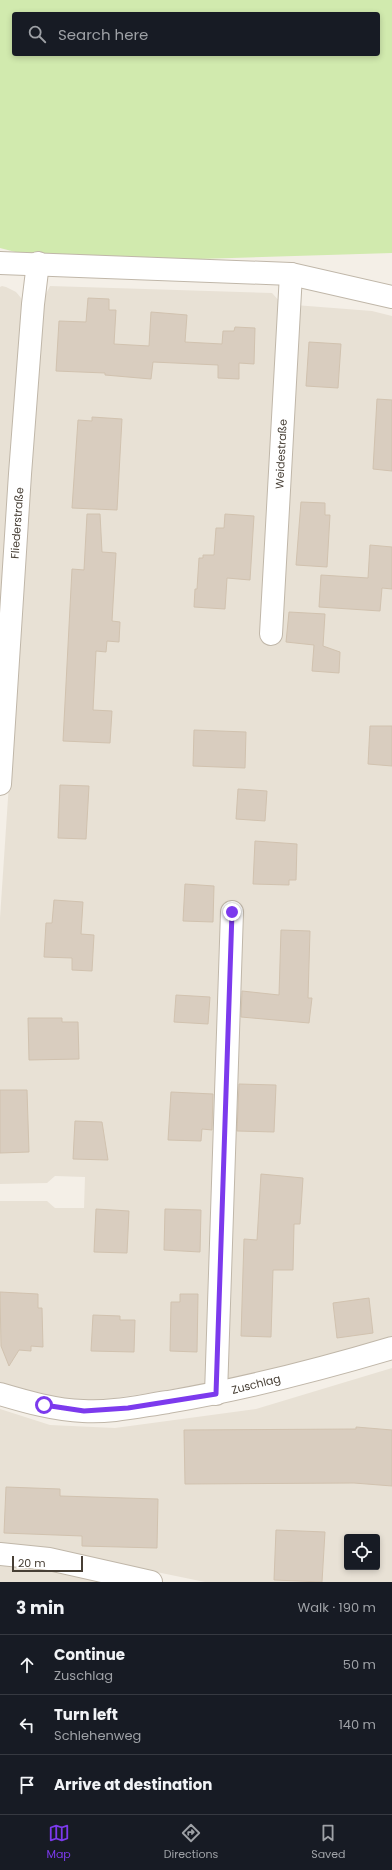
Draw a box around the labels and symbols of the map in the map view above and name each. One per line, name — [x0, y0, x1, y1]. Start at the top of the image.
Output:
street label: Weidestraße — [271, 418, 291, 489]
street label: Fliederstraße — [7, 486, 27, 559]
route end — [223, 903, 241, 921]
street label: Zuschlag — [230, 1370, 282, 1398]
route start — [35, 1396, 53, 1414]
scale bar — [12, 1554, 83, 1573]

